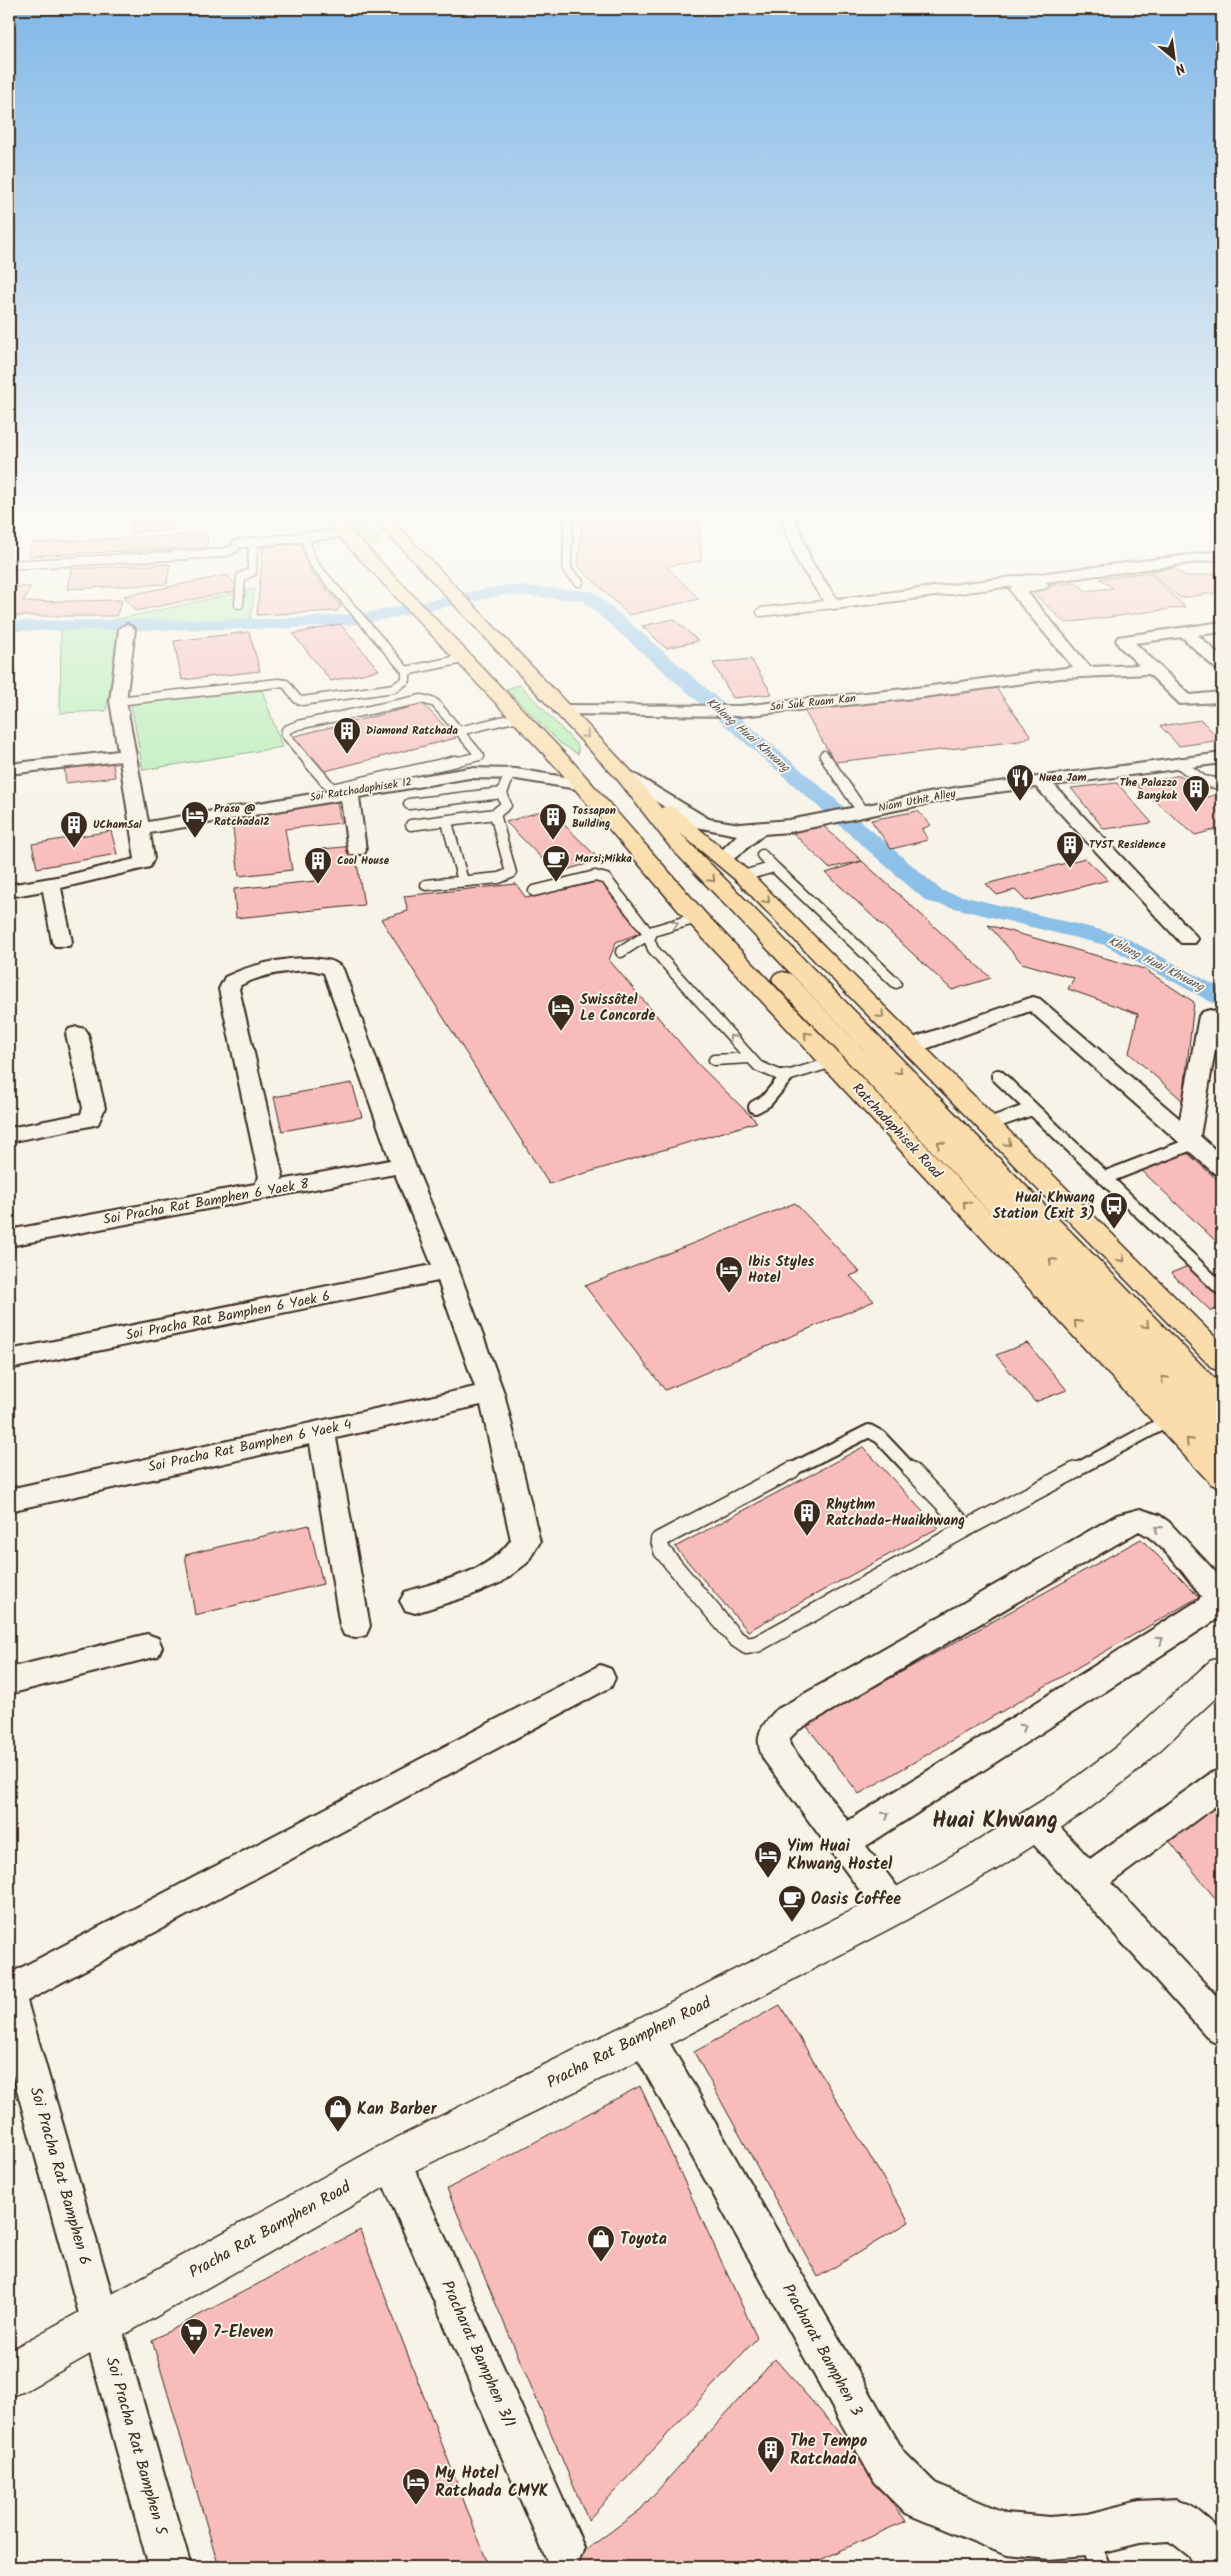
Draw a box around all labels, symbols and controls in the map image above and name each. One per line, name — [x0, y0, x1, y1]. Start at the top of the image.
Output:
north arrow — [1148, 32, 1198, 82]
text: N — [1170, 57, 1189, 80]
street label: Soi Suk Ruam Kan — [769, 690, 857, 716]
water label: Khlong Huai Khwang — [702, 693, 795, 778]
building icon: Diamond Ratchada — [332, 716, 362, 755]
place label: Diamond Ratchada — [366, 722, 458, 740]
one-way arrow — [580, 729, 589, 738]
restaurant icon: Nuea Jam — [1005, 763, 1035, 802]
place label: Nuea Jam — [1039, 769, 1086, 787]
street label: Soi Ratchadaphisek 12 — [309, 773, 413, 807]
place label: The Palazzo Bangkok — [1119, 774, 1178, 805]
building icon: The Palazzo Bangkok — [1181, 774, 1211, 813]
street label: Niam Uthit Alley — [877, 785, 958, 817]
hotel icon: Praso @ Ratchada12 — [180, 800, 210, 839]
place label: Praso @ Ratchada12 — [214, 800, 270, 831]
building icon: Tossapon Building — [538, 802, 568, 841]
place label: Tossapon Building — [572, 802, 616, 833]
building icon: UChamSai — [59, 810, 89, 849]
place label: UChamSai — [93, 816, 143, 834]
building icon: TYST Residence — [1055, 830, 1085, 869]
place label: TYST Residence — [1089, 836, 1166, 854]
cafe icon: Marsi;Mikka — [541, 844, 571, 883]
building icon: Cool House — [303, 846, 333, 885]
place label: Marsi;Mikka — [575, 850, 632, 868]
place label: Cool House — [337, 852, 390, 870]
one-way arrow — [706, 873, 715, 882]
one-way arrow — [761, 894, 770, 903]
one-way arrow — [670, 919, 679, 930]
water label: Khlong Huai Khwang — [1105, 932, 1208, 997]
place label: Swissôtel Le Concorde — [580, 989, 655, 1027]
hotel icon: Swissôtel Le Concorde — [546, 993, 576, 1032]
one-way arrow — [876, 1009, 885, 1018]
one-way arrow — [804, 1031, 813, 1040]
one-way arrow — [730, 1035, 738, 1044]
one-way arrow — [893, 1065, 902, 1074]
street label: Ratchadaphisek Road — [847, 1078, 948, 1185]
one-way arrow — [1002, 1138, 1011, 1147]
one-way arrow — [937, 1140, 946, 1149]
street label: Soi Pracha Rat Bamphen 6 Yaek 8 — [102, 1173, 311, 1231]
place label: Huai Khwang Station (Exit 3) — [993, 1187, 1095, 1225]
bus stop icon: Huai Khwang Station (Exit 3) — [1099, 1191, 1129, 1230]
one-way arrow — [963, 1201, 972, 1210]
place label: Ibis Styles Hotel — [748, 1251, 815, 1289]
one-way arrow — [1116, 1253, 1125, 1262]
hotel icon: Ibis Styles Hotel — [714, 1255, 744, 1294]
one-way arrow — [1049, 1258, 1058, 1267]
street label: Soi Pracha Rat Bamphen 6 Yaek 6 — [124, 1285, 332, 1347]
one-way arrow — [1074, 1319, 1083, 1328]
one-way arrow — [1140, 1320, 1149, 1329]
one-way arrow — [1161, 1376, 1170, 1385]
street label: Soi Pracha Rat Bamphen 6 Yaek 4 — [146, 1414, 354, 1478]
one-way arrow — [1186, 1438, 1195, 1447]
place label: Rhythm Ratchada-Huaikhwang — [826, 1494, 965, 1532]
building icon: Rhythm Ratchada-Huaikhwang — [792, 1498, 822, 1537]
one-way arrow — [1154, 1526, 1163, 1535]
one-way arrow — [1155, 1637, 1164, 1646]
one-way arrow — [1018, 1724, 1027, 1734]
district label: Huai Khwang — [932, 1804, 1058, 1839]
one-way arrow — [881, 1812, 890, 1821]
place label: Yim Huai Khwang Hostel — [787, 1834, 893, 1877]
hotel icon: Yim Huai Khwang Hostel — [753, 1840, 783, 1879]
cafe icon: Oasis Coffee — [777, 1884, 807, 1923]
place label: Oasis Coffee — [811, 1887, 901, 1912]
street label: Pracha Rat Bamphen Road — [542, 1990, 716, 2095]
street label: Soi Pracha Rat Bamphen 6 — [23, 2084, 97, 2268]
shop icon: Kan Barber — [323, 2094, 353, 2133]
place label: Kan Barber — [357, 2097, 438, 2122]
street label: Pracha Rat Bamphen Road — [185, 2175, 356, 2285]
shop icon: Toyota — [586, 2224, 616, 2263]
place label: Toyota — [620, 2227, 667, 2252]
street label: Pracharat Bamphen 3/1 — [434, 2276, 522, 2432]
street label: Pracharat Bamphen 3 — [775, 2279, 869, 2421]
supermarket icon: 7-Eleven — [179, 2317, 209, 2356]
place label: 7-Eleven — [213, 2320, 273, 2345]
street label: Soi Pracha Rat Bamphen 5 — [99, 2354, 174, 2539]
place label: The Tempo Ratchada — [790, 2429, 867, 2472]
building icon: The Tempo Ratchada — [756, 2435, 786, 2474]
place label: My Hotel Ratchada CMYK — [435, 2461, 549, 2504]
hotel icon: My Hotel Ratchada CMYK — [401, 2467, 431, 2506]

